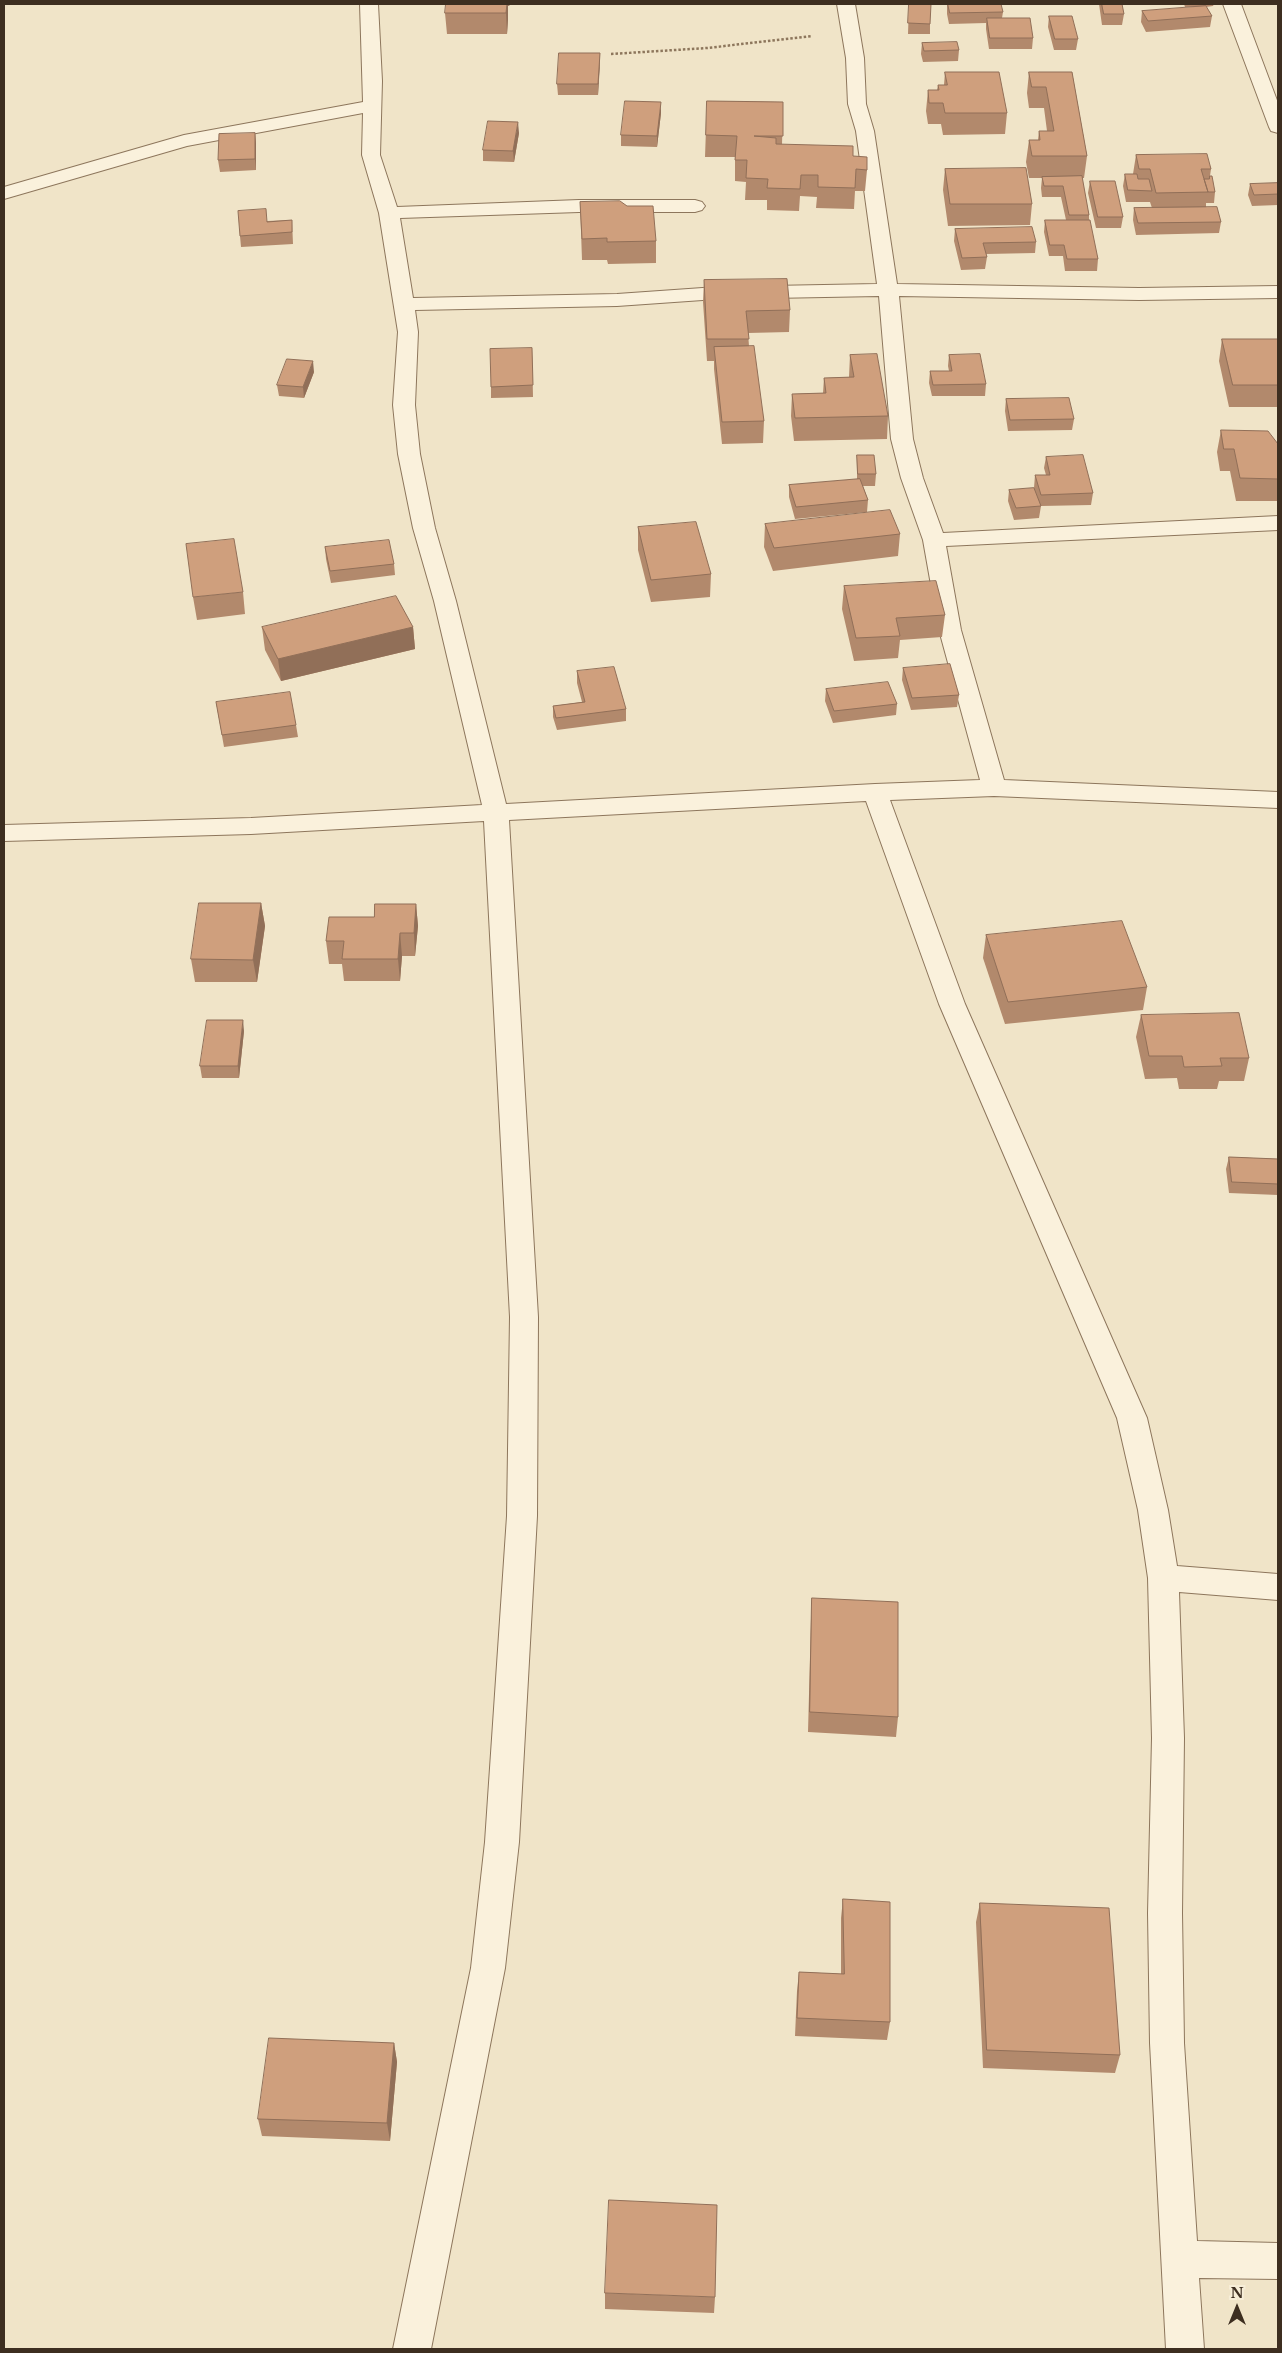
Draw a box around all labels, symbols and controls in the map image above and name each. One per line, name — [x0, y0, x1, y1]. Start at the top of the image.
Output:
north arrow — [1212, 2283, 1262, 2333]
text: N — [1230, 2284, 1244, 2302]

